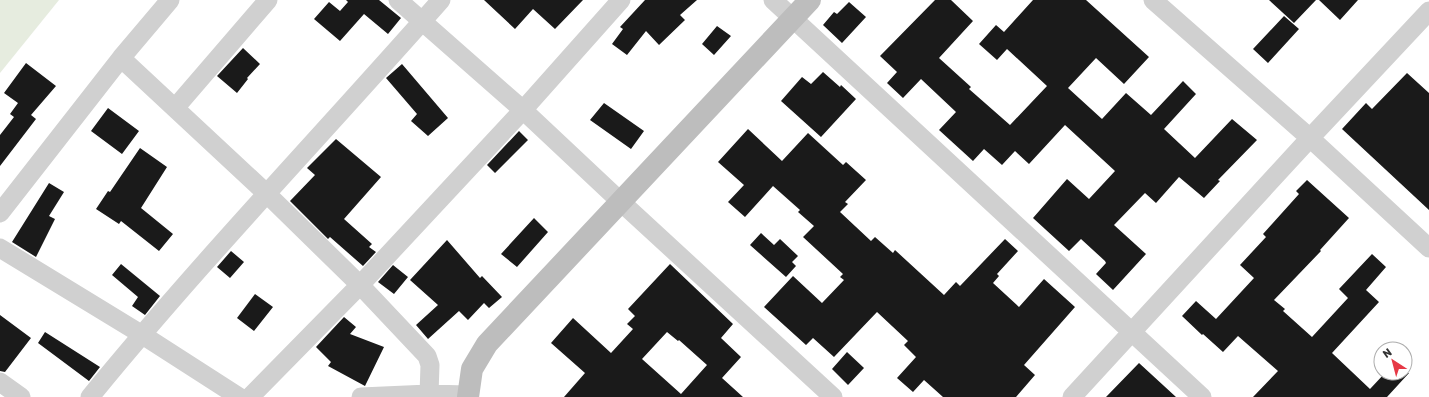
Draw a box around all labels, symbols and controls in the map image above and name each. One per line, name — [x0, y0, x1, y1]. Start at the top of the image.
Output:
north arrow — [1373, 341, 1413, 381]
text: N — [1380, 346, 1395, 361]

